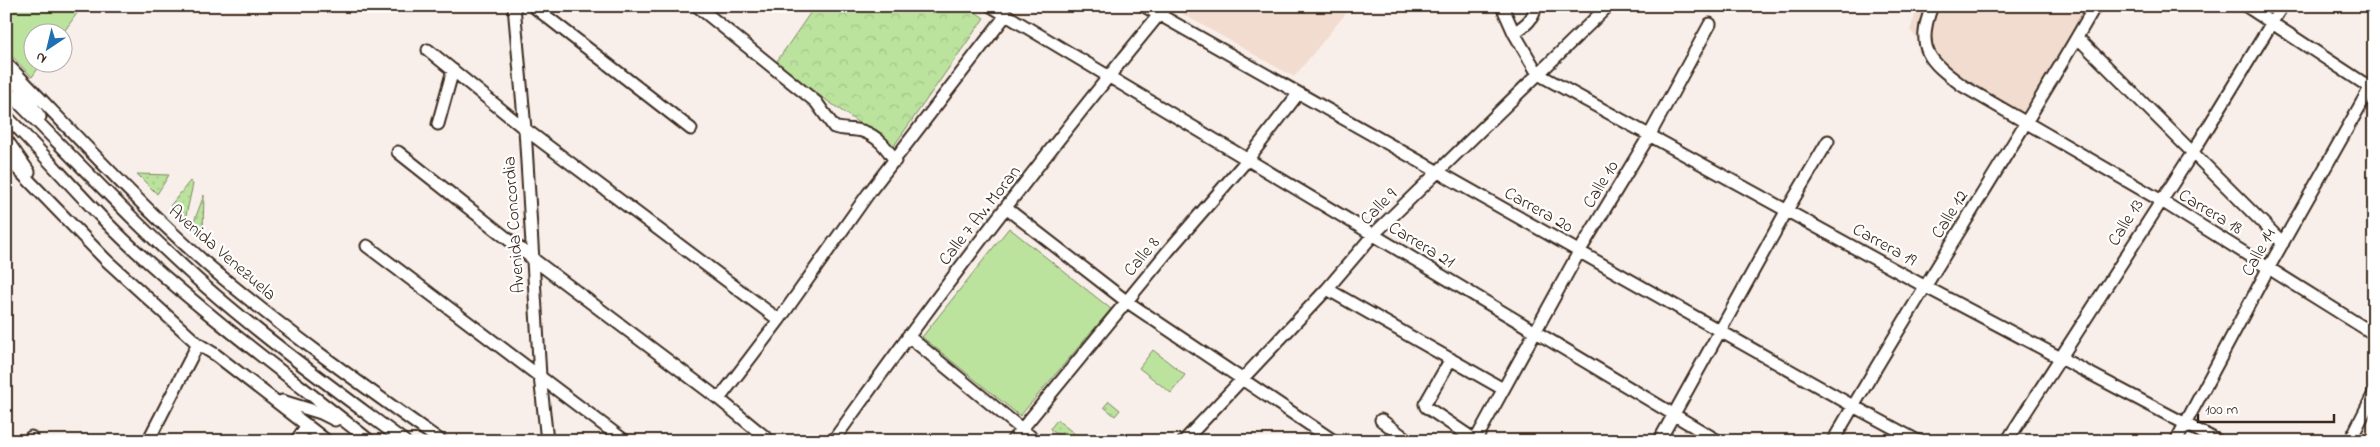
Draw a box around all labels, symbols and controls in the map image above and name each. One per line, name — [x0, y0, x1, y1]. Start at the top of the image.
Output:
north arrow — [22, 22, 72, 72]
text: N — [32, 46, 51, 69]
street label: Avenida Concordia — [497, 156, 533, 294]
street label: Calle 10 — [1577, 156, 1626, 214]
street label: Calle 7 Av. Moran — [933, 161, 1028, 272]
street label: Carrera 20 — [1499, 181, 1577, 240]
street label: Calle 9 — [1355, 182, 1404, 232]
street label: Carrera 18 — [2173, 183, 2247, 242]
street label: Calle 12 — [1926, 186, 1976, 244]
street label: Calle 13 — [2102, 194, 2151, 252]
street label: Avenida Venezuela — [162, 199, 281, 308]
street label: Carrera 21 — [1383, 216, 1459, 276]
street label: Carrera 19 — [1847, 217, 1921, 274]
street label: Calle 14 — [2236, 224, 2284, 282]
street label: Calle 8 — [1118, 232, 1167, 283]
scale bar — [2198, 392, 2334, 424]
text: 100 m — [2205, 399, 2238, 421]

